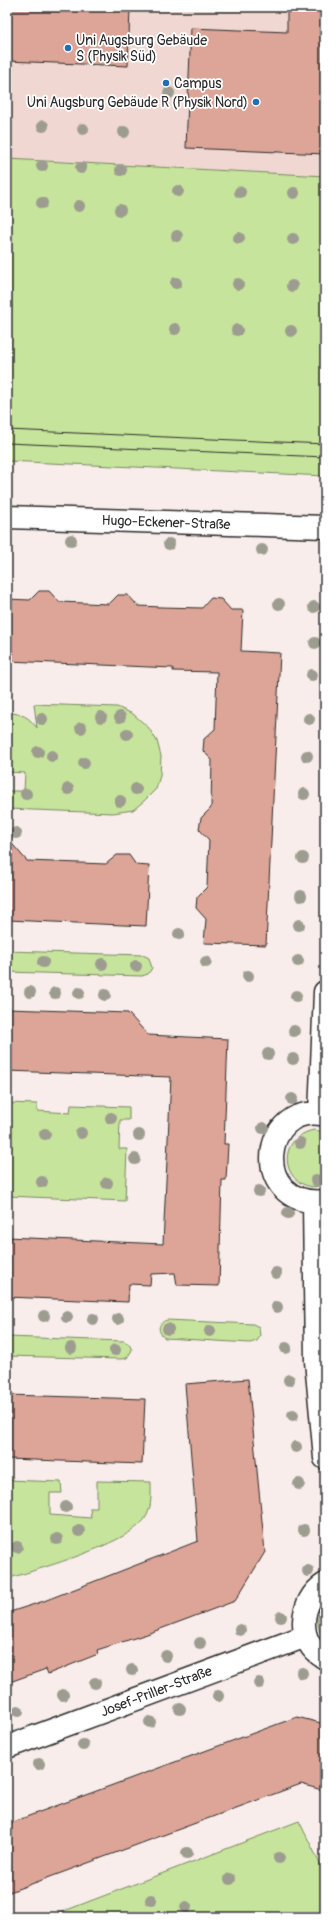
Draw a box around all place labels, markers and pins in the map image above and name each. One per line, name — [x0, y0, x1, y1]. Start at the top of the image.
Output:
place label: Uni Augsburg Gebäude S (Physik Süd) — [76, 32, 207, 65]
marker: Uni Augsburg Gebäude S (Physik Süd) — [63, 43, 73, 53]
place label: Campus — [174, 75, 222, 92]
marker: Campus — [161, 78, 171, 88]
place label: Uni Augsburg Gebäude R (Physik Nord) — [27, 94, 248, 111]
marker: Uni Augsburg Gebäude R (Physik Nord) — [251, 97, 261, 107]

